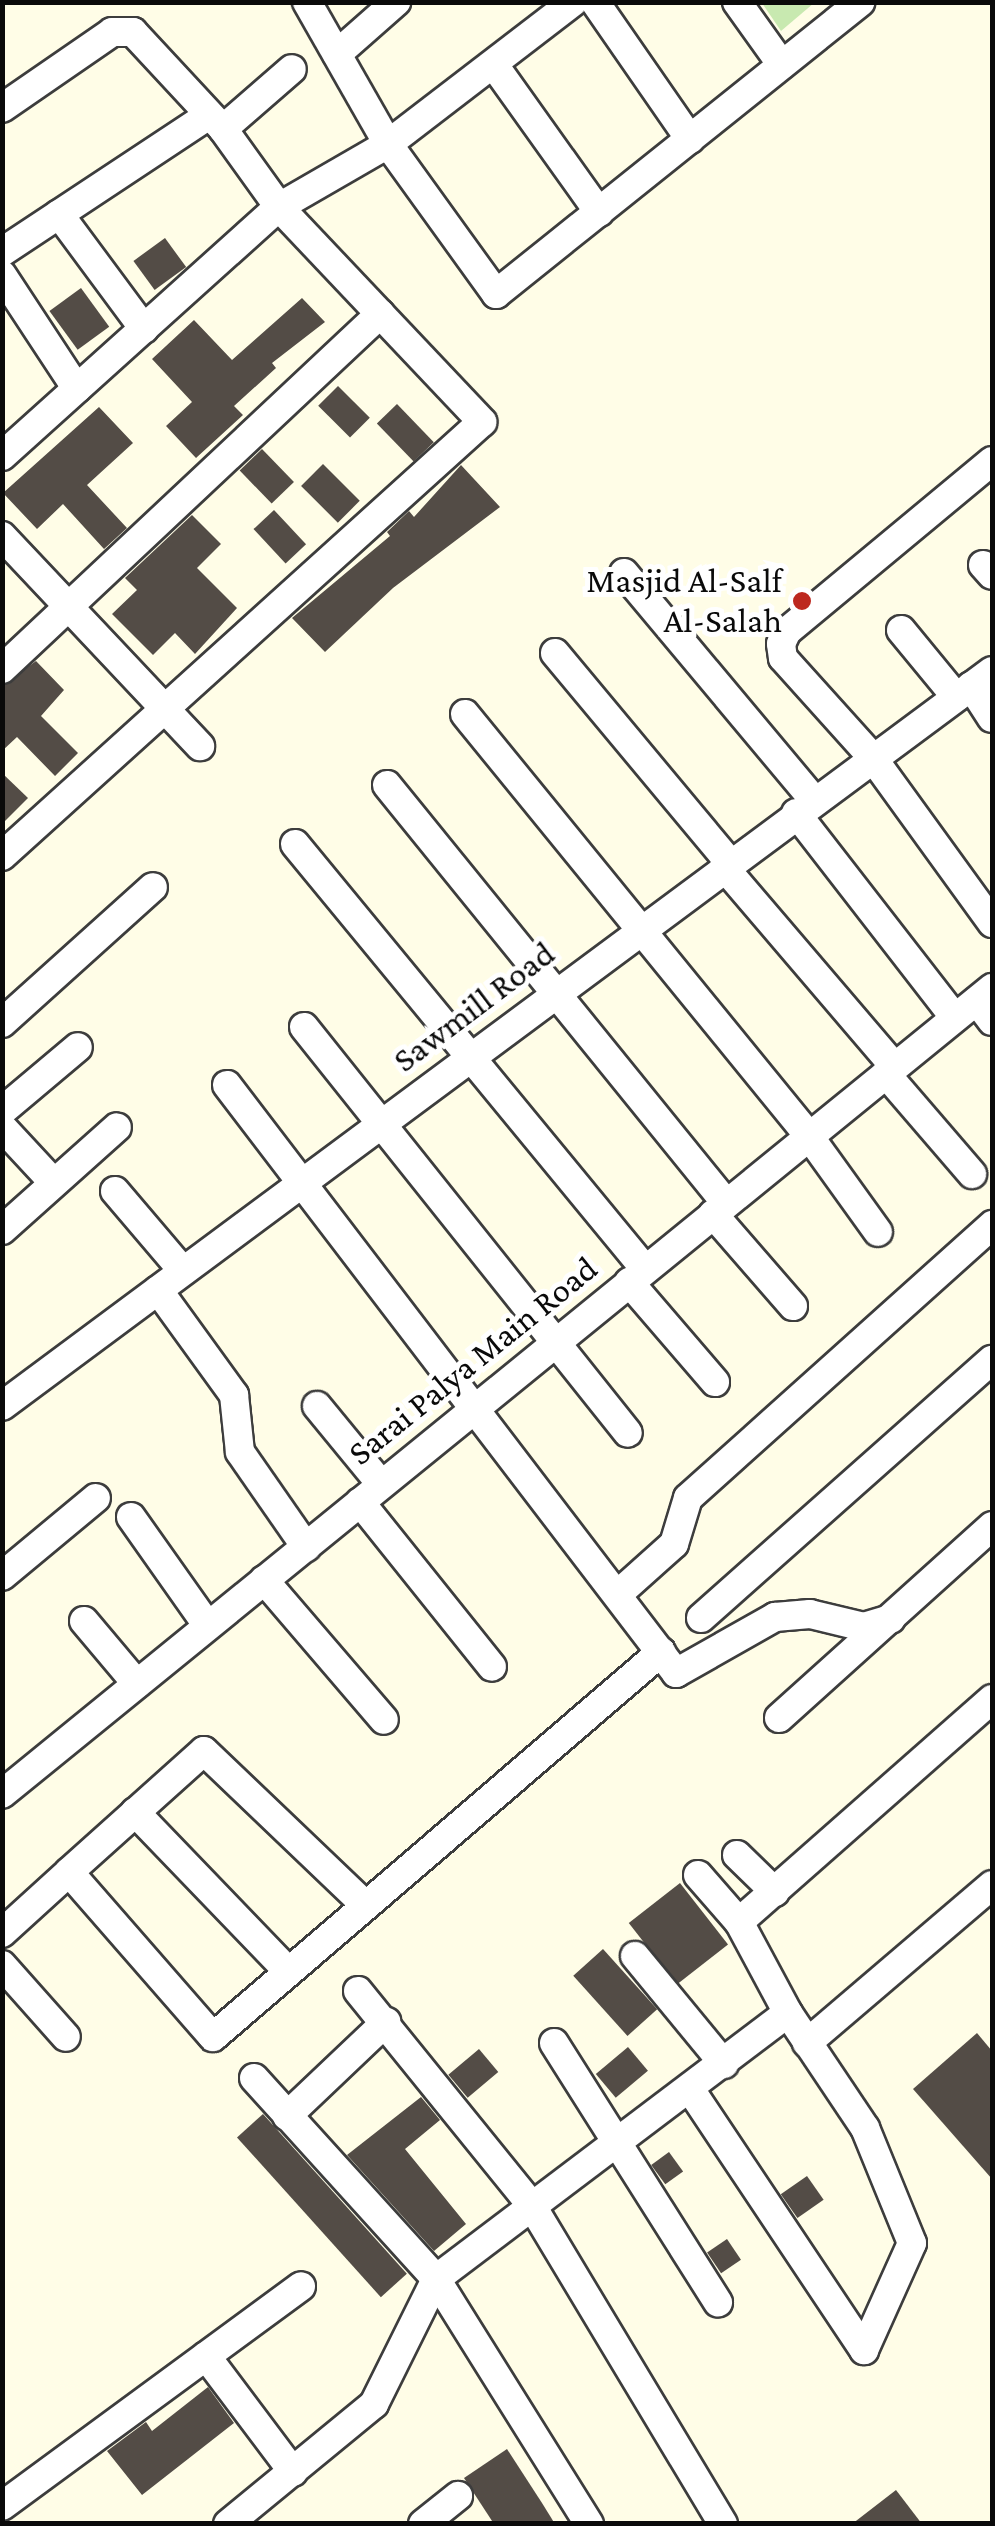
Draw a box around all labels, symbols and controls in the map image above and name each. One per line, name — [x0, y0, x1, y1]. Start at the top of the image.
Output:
place label: Masjid Al-Salf Al-Salah — [586, 560, 782, 642]
marker: Masjid Al-Salf Al-Salah — [791, 590, 813, 612]
street label: Sawmill Road — [385, 933, 563, 1081]
street label: Sarai Palya Main Road — [340, 1248, 606, 1474]

